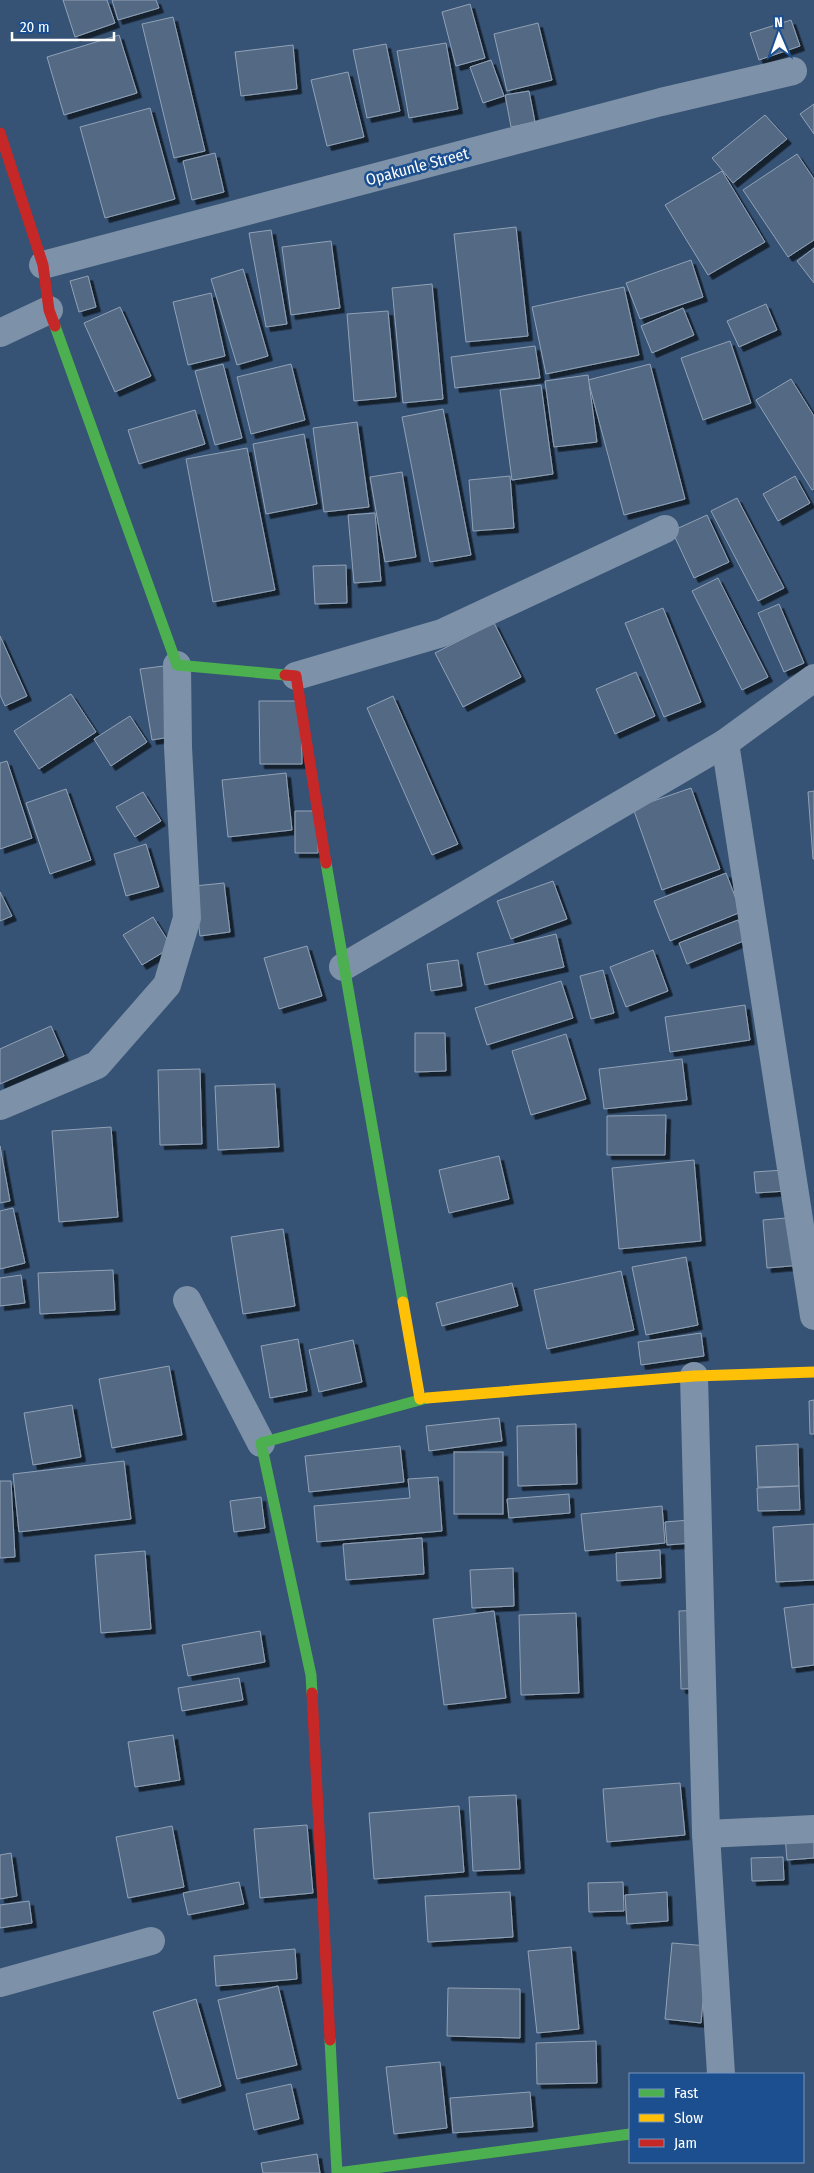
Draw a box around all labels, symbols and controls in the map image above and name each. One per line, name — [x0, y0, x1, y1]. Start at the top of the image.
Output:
scale bar — [12, 10, 115, 42]
north arrow — [754, 10, 804, 60]
text: N — [774, 14, 783, 31]
text: 20 m — [20, 18, 50, 36]
street label: Opakunle Street — [364, 143, 471, 189]
legend — [629, 2073, 804, 2163]
text: Fast — [674, 2084, 698, 2102]
text: Slow — [674, 2109, 703, 2127]
text: Jam — [674, 2134, 697, 2152]

